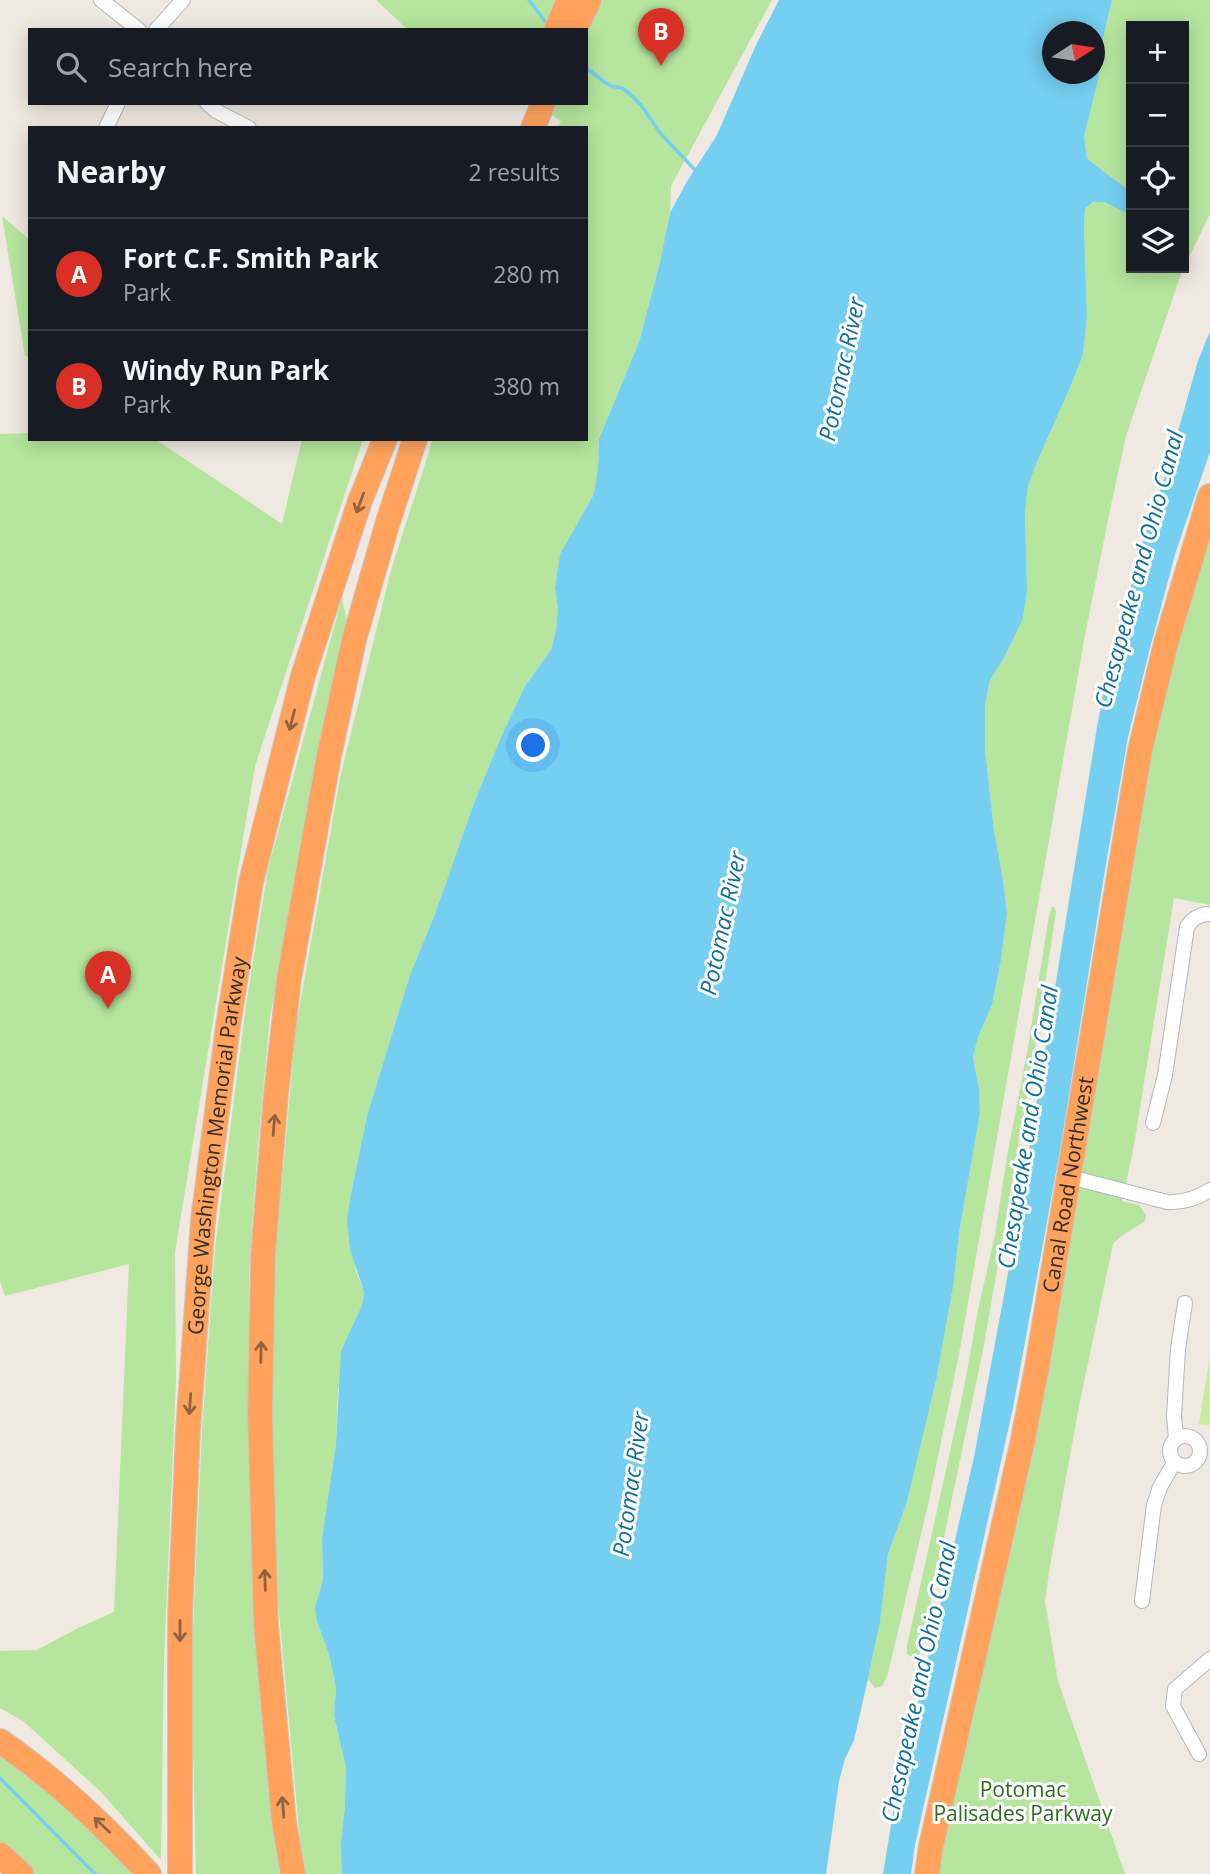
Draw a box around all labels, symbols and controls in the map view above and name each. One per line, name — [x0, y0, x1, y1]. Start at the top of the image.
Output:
pin: B — [638, 8, 684, 66]
north arrow — [1042, 21, 1105, 84]
map controls — [1126, 21, 1189, 273]
button: + — [1126, 21, 1189, 84]
search box — [28, 28, 588, 105]
icon: search — [52, 48, 90, 86]
text: Search here — [108, 49, 253, 85]
button: − — [1126, 84, 1189, 147]
button: locate — [1126, 147, 1189, 210]
text: Nearby — [56, 151, 166, 192]
text: 2 results — [469, 156, 560, 188]
button: layers — [1126, 210, 1189, 273]
text: Fort C.F. Smith Park — [123, 240, 379, 276]
text: A — [71, 258, 87, 290]
text: 280 m — [493, 258, 560, 290]
text: Park — [123, 276, 171, 308]
water label: Potomac River — [810, 293, 872, 444]
text: Windy Run Park — [123, 352, 329, 388]
text: B — [71, 370, 87, 402]
text: 380 m — [493, 370, 560, 402]
text: Park — [123, 388, 171, 420]
water label: Chesapeake and Ohio Canal — [1086, 425, 1191, 711]
one-way arrow — [353, 491, 365, 513]
one-way arrow — [285, 708, 298, 730]
your location — [516, 728, 550, 762]
water label: Potomac River — [691, 847, 753, 998]
pin: A — [85, 951, 131, 1009]
street label: George Washington Memorial Parkway — [181, 954, 253, 1336]
water label: Chesapeake and Ohio Canal — [989, 982, 1065, 1271]
street label: Canal Road Northwest — [1036, 1074, 1099, 1295]
one-way arrow — [268, 1115, 281, 1137]
one-way arrow — [254, 1341, 268, 1364]
one-way arrow — [183, 1392, 196, 1414]
water label: Potomac River — [604, 1409, 656, 1559]
water label: Chesapeake and Ohio Canal — [873, 1538, 964, 1825]
one-way arrow — [258, 1569, 271, 1592]
one-way arrow — [173, 1619, 187, 1642]
park label: Potomac Palisades Parkway — [933, 1775, 1113, 1827]
one-way arrow — [276, 1796, 289, 1818]
one-way arrow — [94, 1816, 111, 1833]

